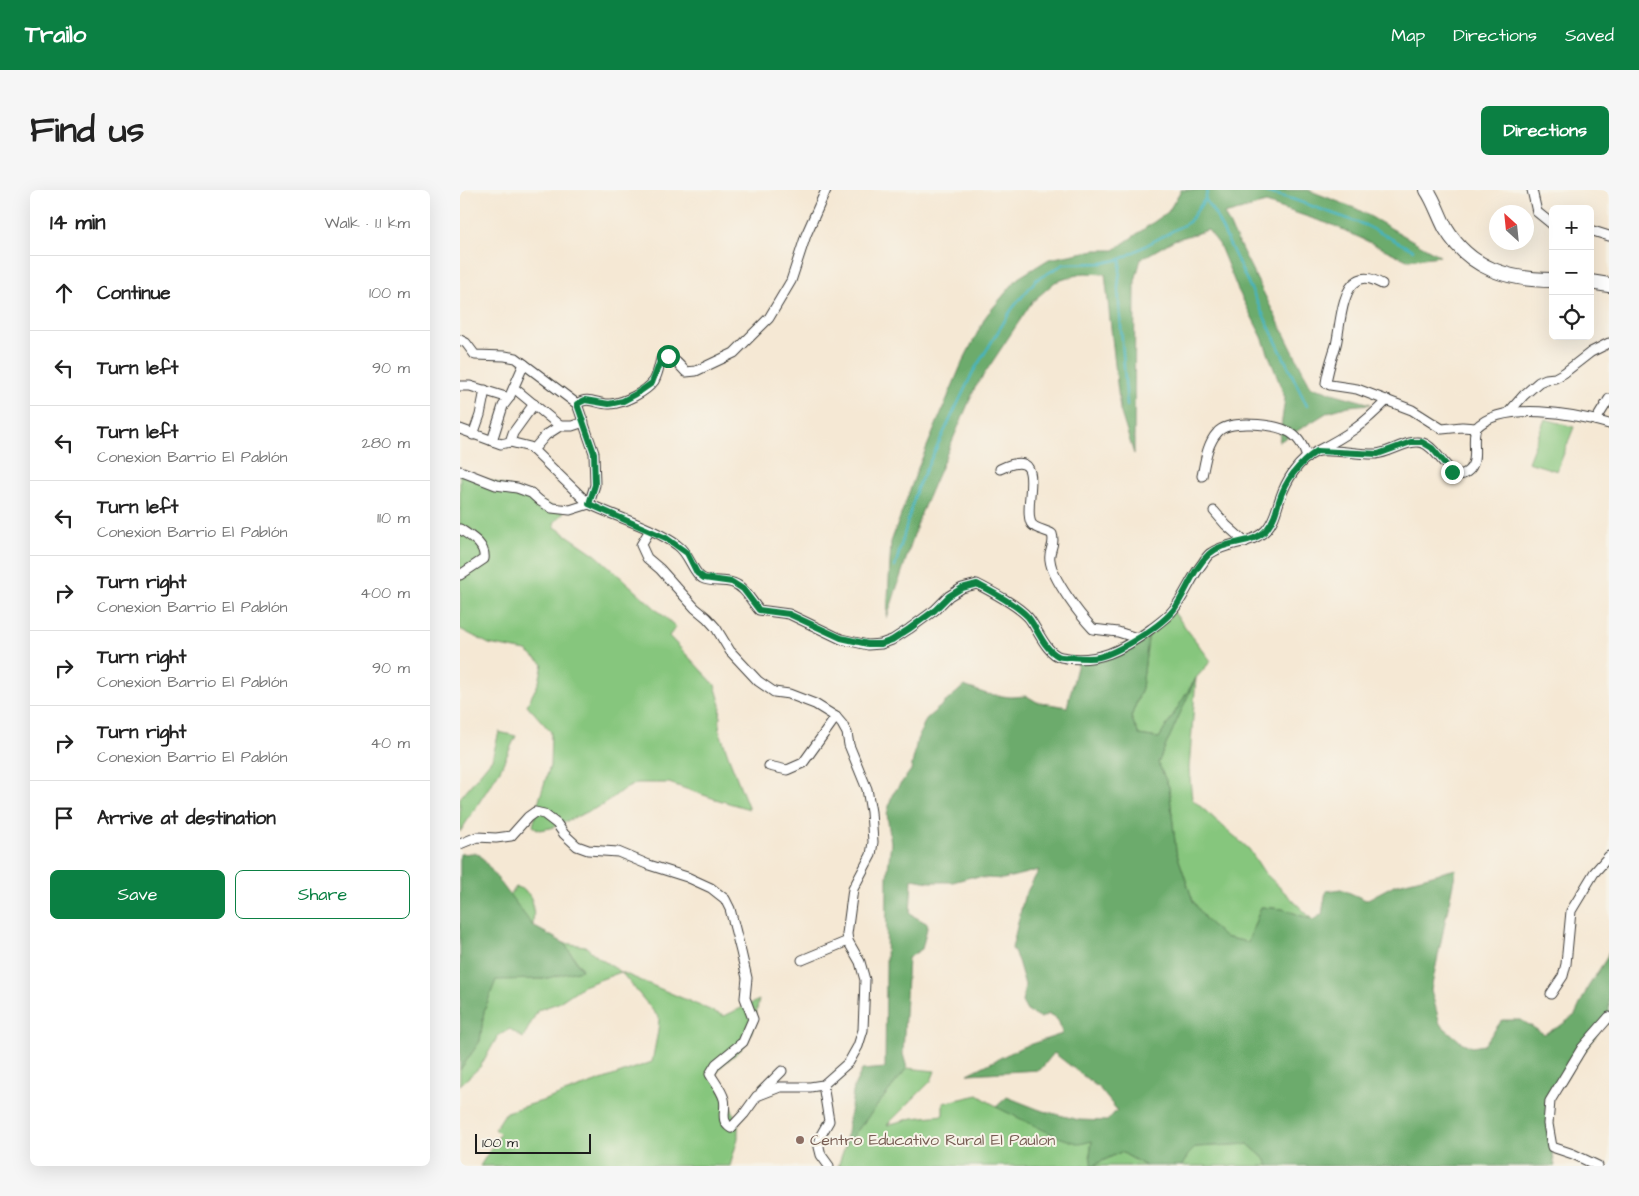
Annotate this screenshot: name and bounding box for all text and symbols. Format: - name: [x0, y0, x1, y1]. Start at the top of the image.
- text: Trailo: [25, 18, 86, 52]
- text: Map: [1391, 23, 1425, 48]
- text: Directions: [1453, 23, 1537, 48]
- text: Saved: [1565, 23, 1614, 48]
- text: Find us: [30, 106, 144, 155]
- button: Directions: [1481, 106, 1609, 155]
- north arrow: [1489, 205, 1534, 250]
- map controls: [1549, 205, 1594, 340]
- button: +: [1549, 205, 1594, 250]
- text: 14 min: [50, 208, 105, 237]
- text: Walk · 1.1 km: [324, 212, 410, 234]
- button: −: [1549, 250, 1594, 295]
- icon: ahead: [50, 279, 78, 307]
- text: Continue: [97, 280, 171, 307]
- text: 100 m: [369, 282, 410, 304]
- button: locate: [1549, 295, 1594, 340]
- route start: [657, 345, 680, 368]
- icon: left: [50, 354, 78, 382]
- text: Turn left: [97, 355, 178, 382]
- text: 90 m: [372, 357, 410, 379]
- text: Turn left: [97, 419, 178, 446]
- icon: left: [50, 429, 78, 457]
- text: 280 m: [362, 432, 410, 454]
- text: Conexion Barrio El Pablón: [97, 446, 288, 468]
- route end: [1441, 461, 1464, 484]
- text: Turn left: [97, 494, 178, 521]
- icon: left: [50, 504, 78, 532]
- text: 110 m: [377, 507, 410, 529]
- text: Conexion Barrio El Pablón: [97, 521, 288, 543]
- text: Turn right: [97, 569, 186, 596]
- icon: right: [50, 579, 78, 607]
- text: 400 m: [360, 582, 410, 604]
- text: Conexion Barrio El Pablón: [97, 596, 288, 618]
- text: Turn right: [97, 644, 186, 671]
- icon: right: [50, 654, 78, 682]
- text: 90 m: [372, 657, 410, 679]
- text: Conexion Barrio El Pablón: [97, 671, 288, 693]
- text: Turn right: [97, 719, 186, 746]
- icon: right: [50, 729, 78, 757]
- text: 40 m: [370, 732, 410, 754]
- text: Conexion Barrio El Pablón: [97, 746, 288, 768]
- icon: arrive: [50, 804, 78, 832]
- text: Arrive at destination: [97, 805, 276, 832]
- button: Save: [50, 870, 225, 919]
- button: Share: [235, 870, 410, 919]
- place label: Centro Educativo Rural El Paulon: [810, 1129, 1055, 1151]
- scale bar: [475, 1131, 591, 1154]
- text: 100 m: [482, 1133, 518, 1153]
- marker: Centro Educativo Rural El Paulon: [794, 1134, 806, 1146]

